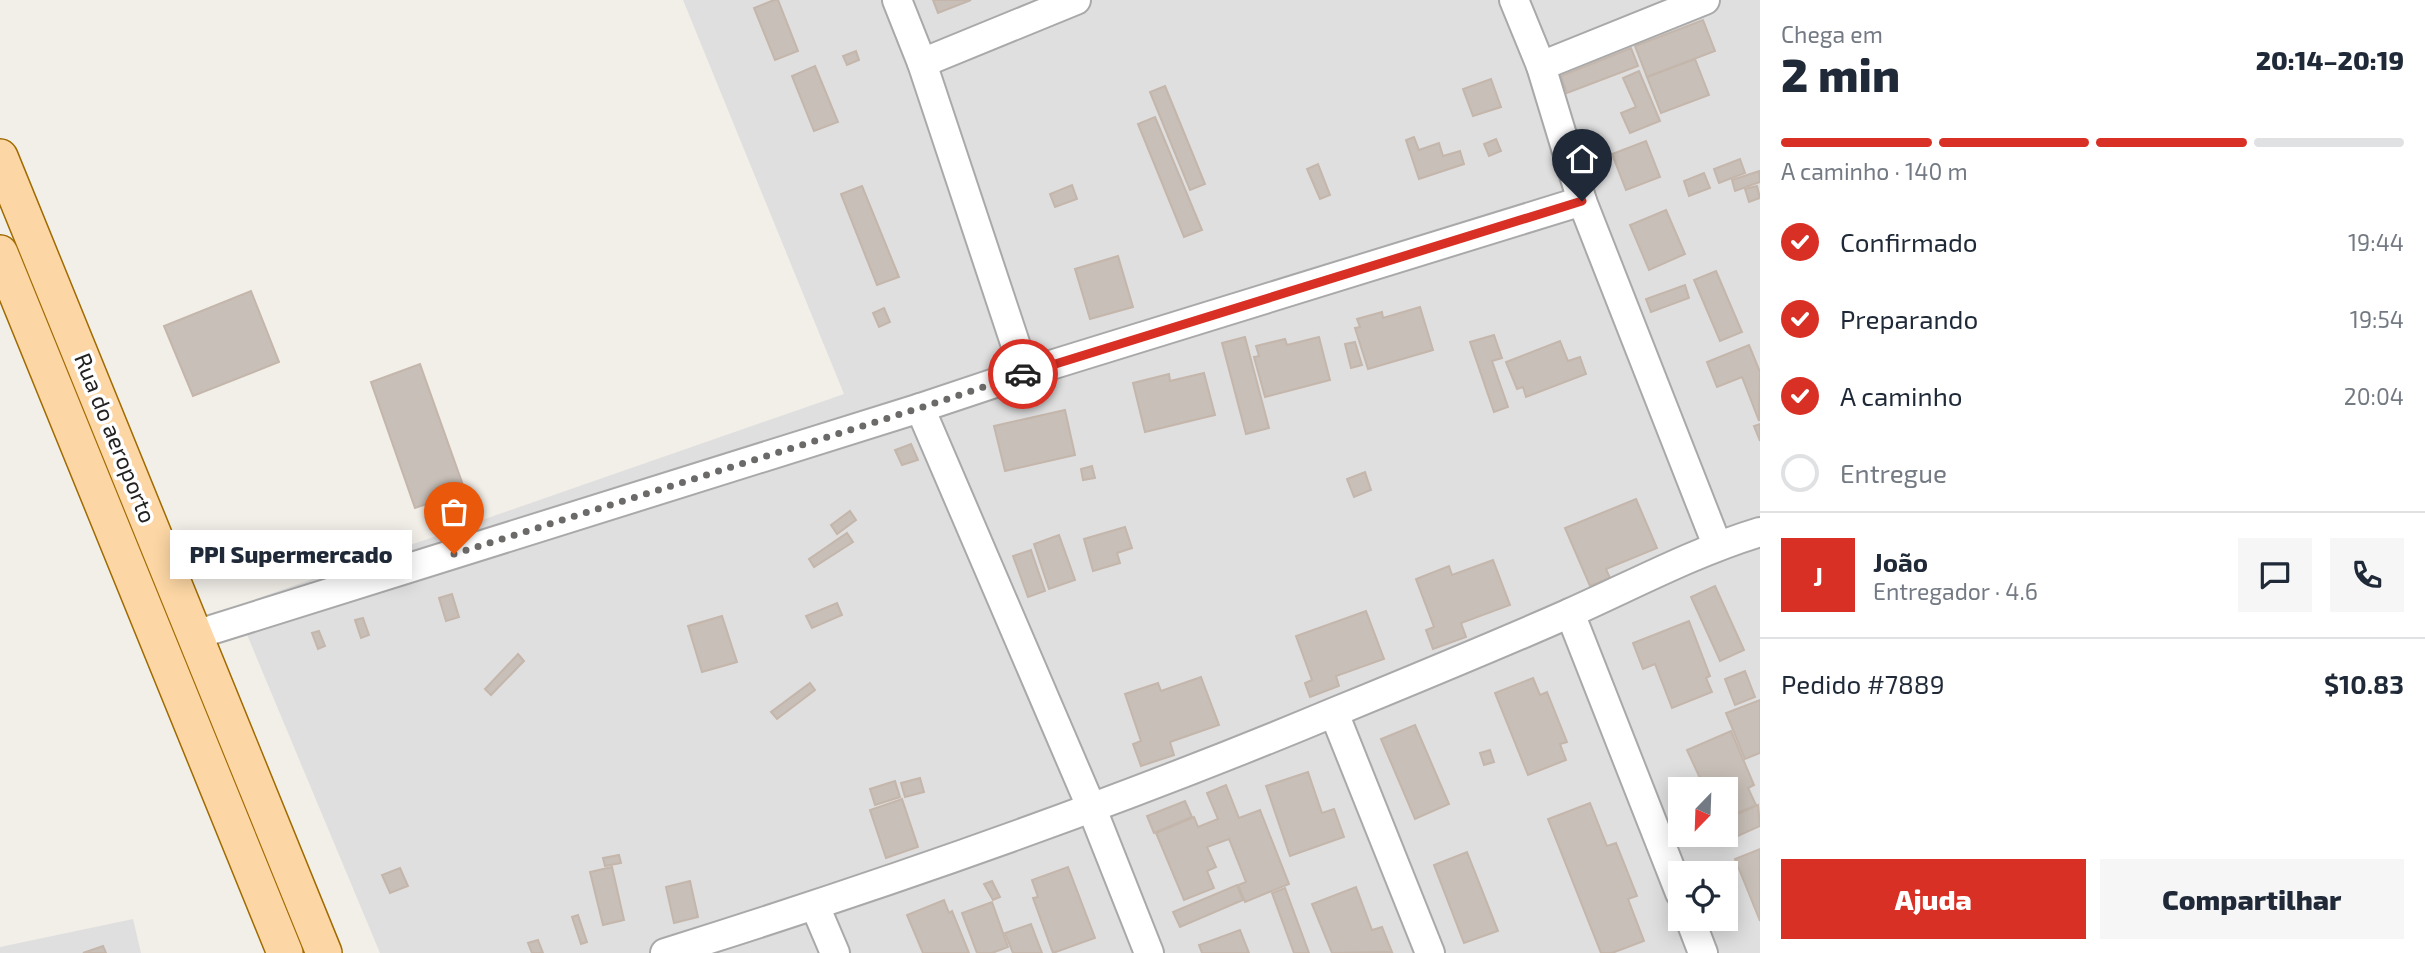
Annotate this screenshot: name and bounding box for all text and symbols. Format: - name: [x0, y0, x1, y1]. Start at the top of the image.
- text: Chega em: [1781, 20, 1883, 48]
- text: 20:14–20:19: [2256, 44, 2404, 75]
- text: 2 min: [1781, 46, 1900, 101]
- pin: [1552, 129, 1612, 201]
- icon: home: [1563, 140, 1601, 178]
- text: A caminho · 140 m: [1781, 157, 1968, 185]
- icon: check: [1781, 223, 1819, 261]
- text: Confirmado: [1840, 226, 1978, 257]
- text: 19:44: [2348, 228, 2404, 256]
- icon: check: [1781, 300, 1819, 338]
- text: Preparando: [1840, 303, 1978, 334]
- text: 19:54: [2350, 305, 2404, 333]
- courier: [988, 339, 1058, 409]
- street label: Rua do aeroporto: [69, 349, 163, 527]
- icon: car: [1004, 355, 1042, 393]
- icon: check: [1781, 377, 1819, 415]
- text: A caminho: [1840, 380, 1963, 411]
- text: 20:04: [2344, 382, 2404, 410]
- text: Entregue: [1840, 457, 1947, 488]
- pin: [424, 482, 484, 554]
- icon: bag: [435, 493, 473, 531]
- callout: PPI Supermercado: [171, 530, 412, 578]
- button: chat: [2238, 538, 2312, 612]
- button: phone: [2330, 538, 2404, 612]
- text: PPI Supermercado: [190, 540, 392, 568]
- text: João: [1873, 546, 1928, 577]
- text: J: [1813, 560, 1823, 591]
- text: Entregador · 4.6: [1873, 577, 2038, 605]
- text: Pedido #7889: [1781, 668, 1945, 699]
- text: $10.83: [2324, 668, 2404, 699]
- north arrow: [1668, 777, 1738, 847]
- map controls: [1668, 777, 1738, 931]
- button: Ajuda: [1781, 859, 2086, 939]
- button: Compartilhar: [2100, 859, 2404, 939]
- button: locate: [1668, 861, 1738, 931]

